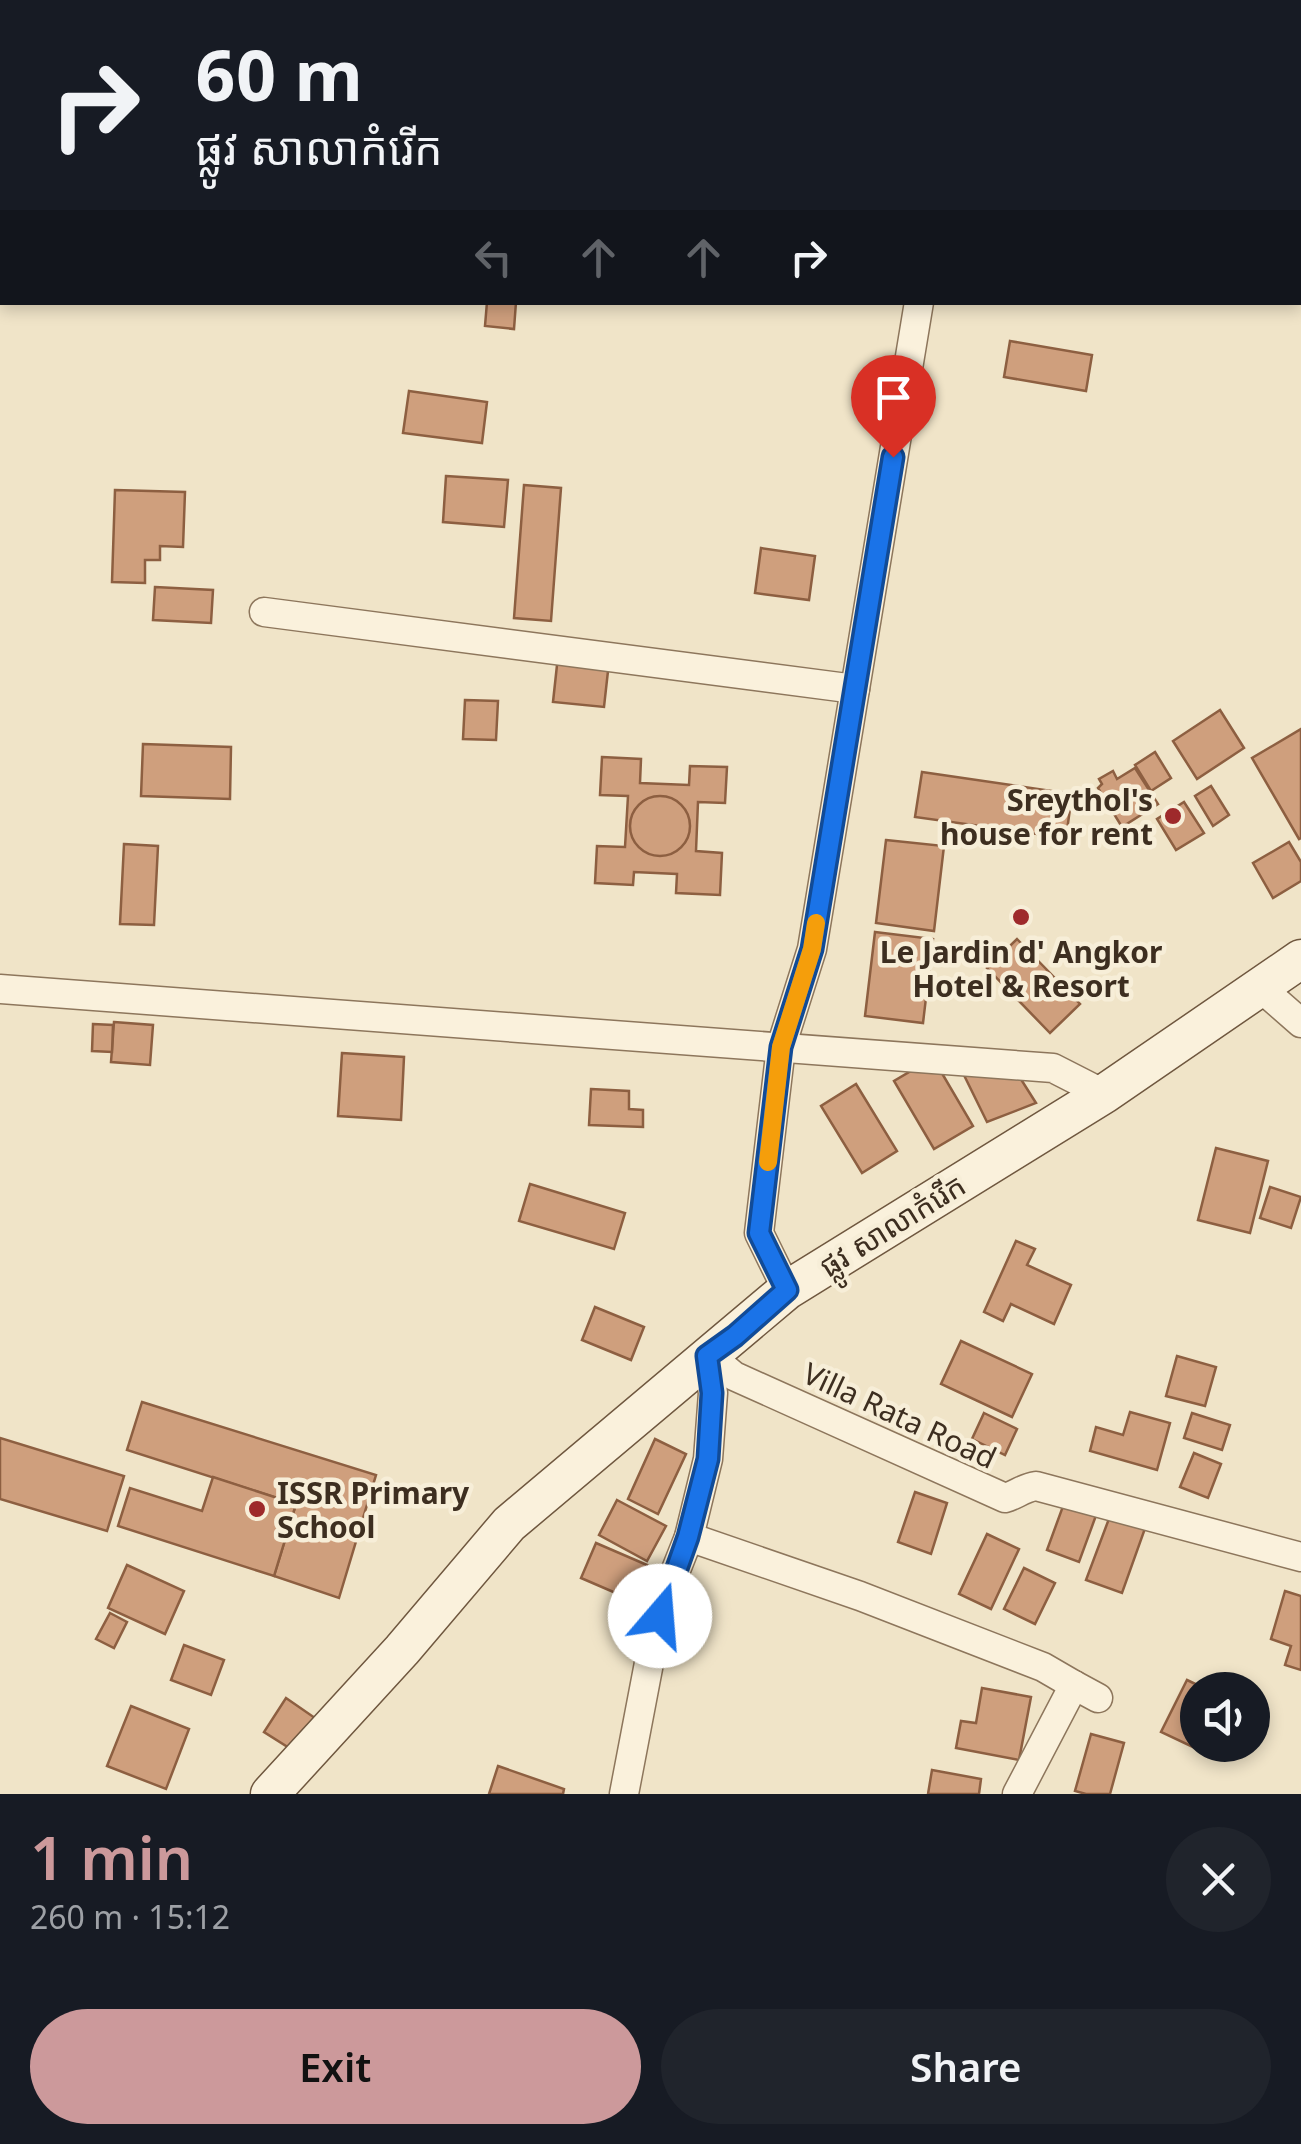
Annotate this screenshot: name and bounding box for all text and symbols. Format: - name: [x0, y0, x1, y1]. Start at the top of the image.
- text: 60 m: [195, 26, 363, 122]
- icon: right: [30, 40, 160, 170]
- text: ផ្លូវ សាលាកំរើក: [195, 117, 443, 178]
- icon: left: [466, 230, 521, 285]
- icon: ahead: [571, 230, 626, 285]
- icon: ahead: [676, 230, 731, 285]
- icon: right: [781, 230, 836, 285]
- pin: [851, 355, 936, 458]
- icon: arrive: [866, 370, 921, 425]
- place label: Sreythol's house for rent: [940, 779, 1153, 854]
- marker: Sreythol's house for rent: [1162, 805, 1184, 827]
- marker: Le Jardin d' Angkor Hotel & Resort: [1010, 906, 1032, 928]
- place label: Le Jardin d' Angkor Hotel & Resort: [880, 931, 1163, 1006]
- street label: ផ្លូវ សាលាកំរើក: [811, 1164, 976, 1292]
- street label: Villa Rata Road: [797, 1352, 1003, 1478]
- place label: ISSR Primary School: [277, 1472, 470, 1547]
- marker: ISSR Primary School: [246, 1498, 268, 1520]
- position arrow: [608, 1564, 712, 1668]
- map controls: [1180, 1672, 1270, 1762]
- button: sound: [1180, 1672, 1270, 1762]
- text: 1 min: [30, 1816, 193, 1898]
- button: close: [1166, 1827, 1271, 1932]
- text: 260 m · 15:12: [30, 1895, 230, 1938]
- button: Exit: [30, 2009, 641, 2124]
- button: Share: [661, 2009, 1271, 2124]

